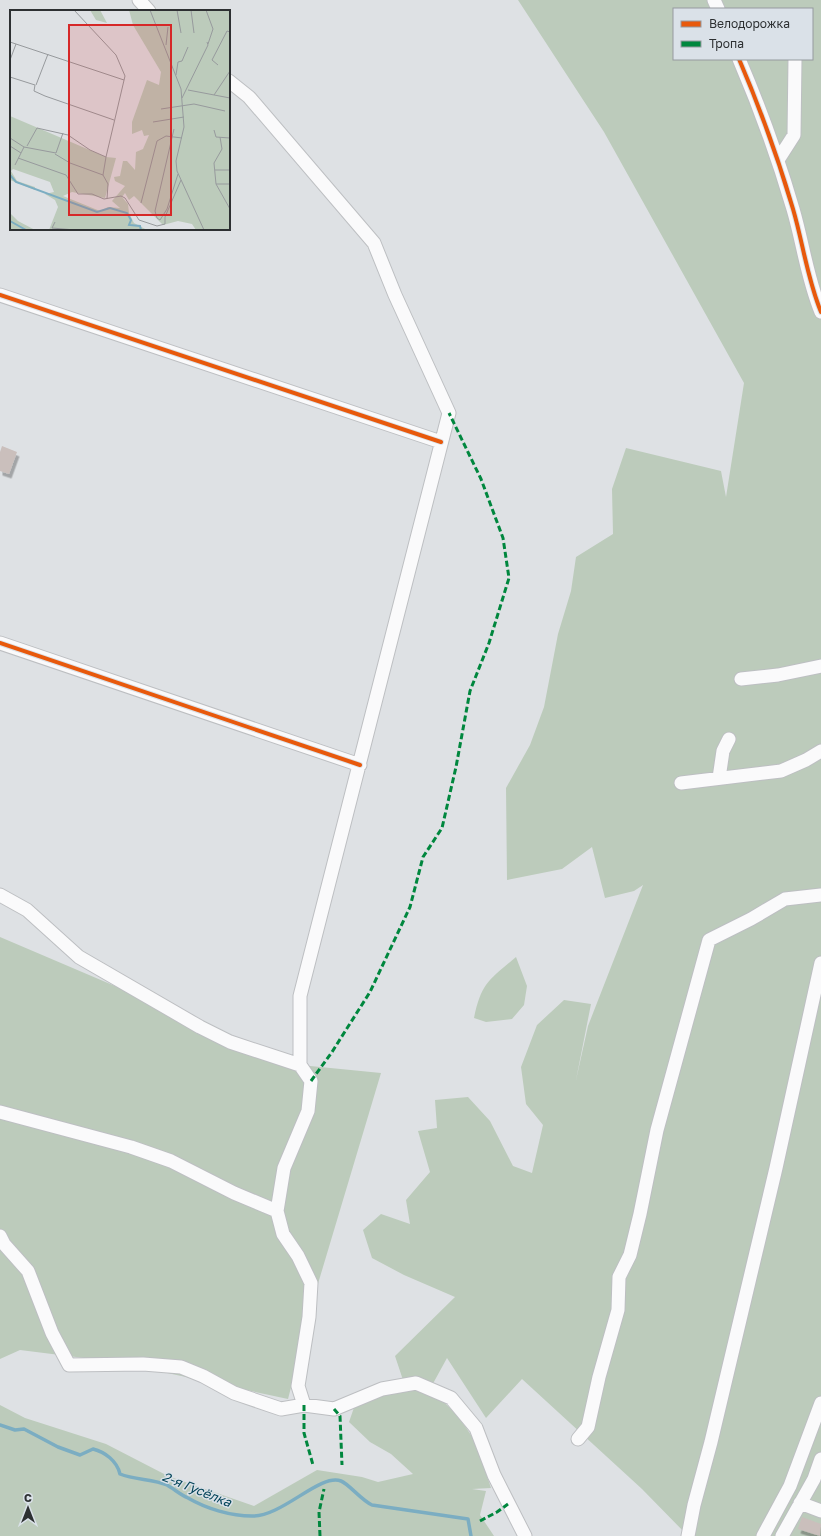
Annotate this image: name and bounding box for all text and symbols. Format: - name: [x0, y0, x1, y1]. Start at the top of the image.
- legend: [673, 8, 813, 60]
- inset map: [10, 10, 230, 230]
- text: Велодорожка: [709, 16, 790, 31]
- text: Тропа: [709, 36, 744, 51]
- water label: 2-я Гусёлка: [160, 1468, 235, 1510]
- north arrow: [8, 1488, 48, 1528]
- text: С: [24, 1491, 32, 1504]

